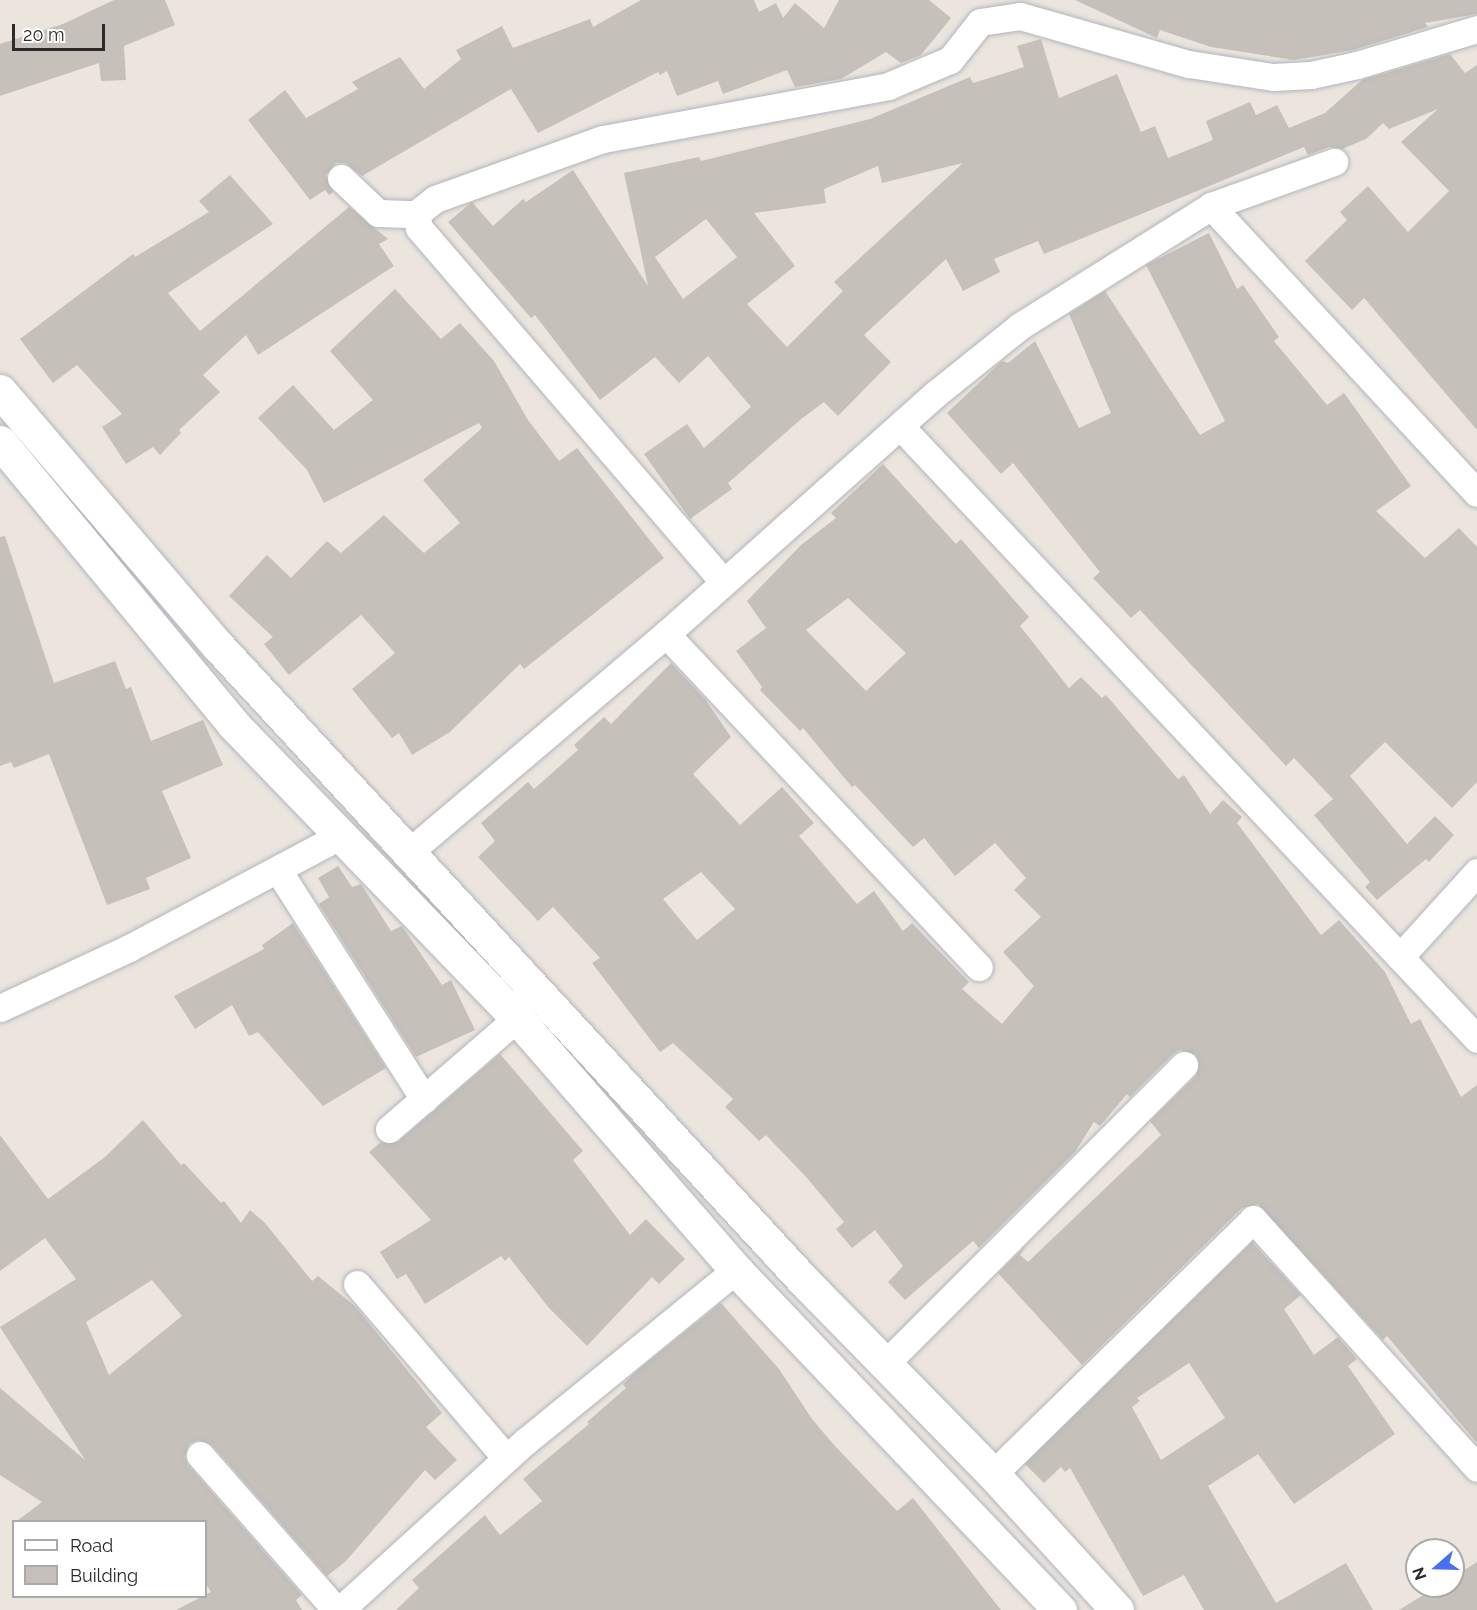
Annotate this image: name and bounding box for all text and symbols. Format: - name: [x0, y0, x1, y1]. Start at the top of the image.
- scale bar: [15, 12, 108, 50]
- text: 20 m: [23, 24, 65, 45]
- legend: [12, 1520, 207, 1598]
- text: Road: [70, 1535, 113, 1556]
- north arrow: [1405, 1538, 1465, 1598]
- text: Building: [70, 1565, 138, 1586]
- text: N: [1408, 1565, 1431, 1583]

